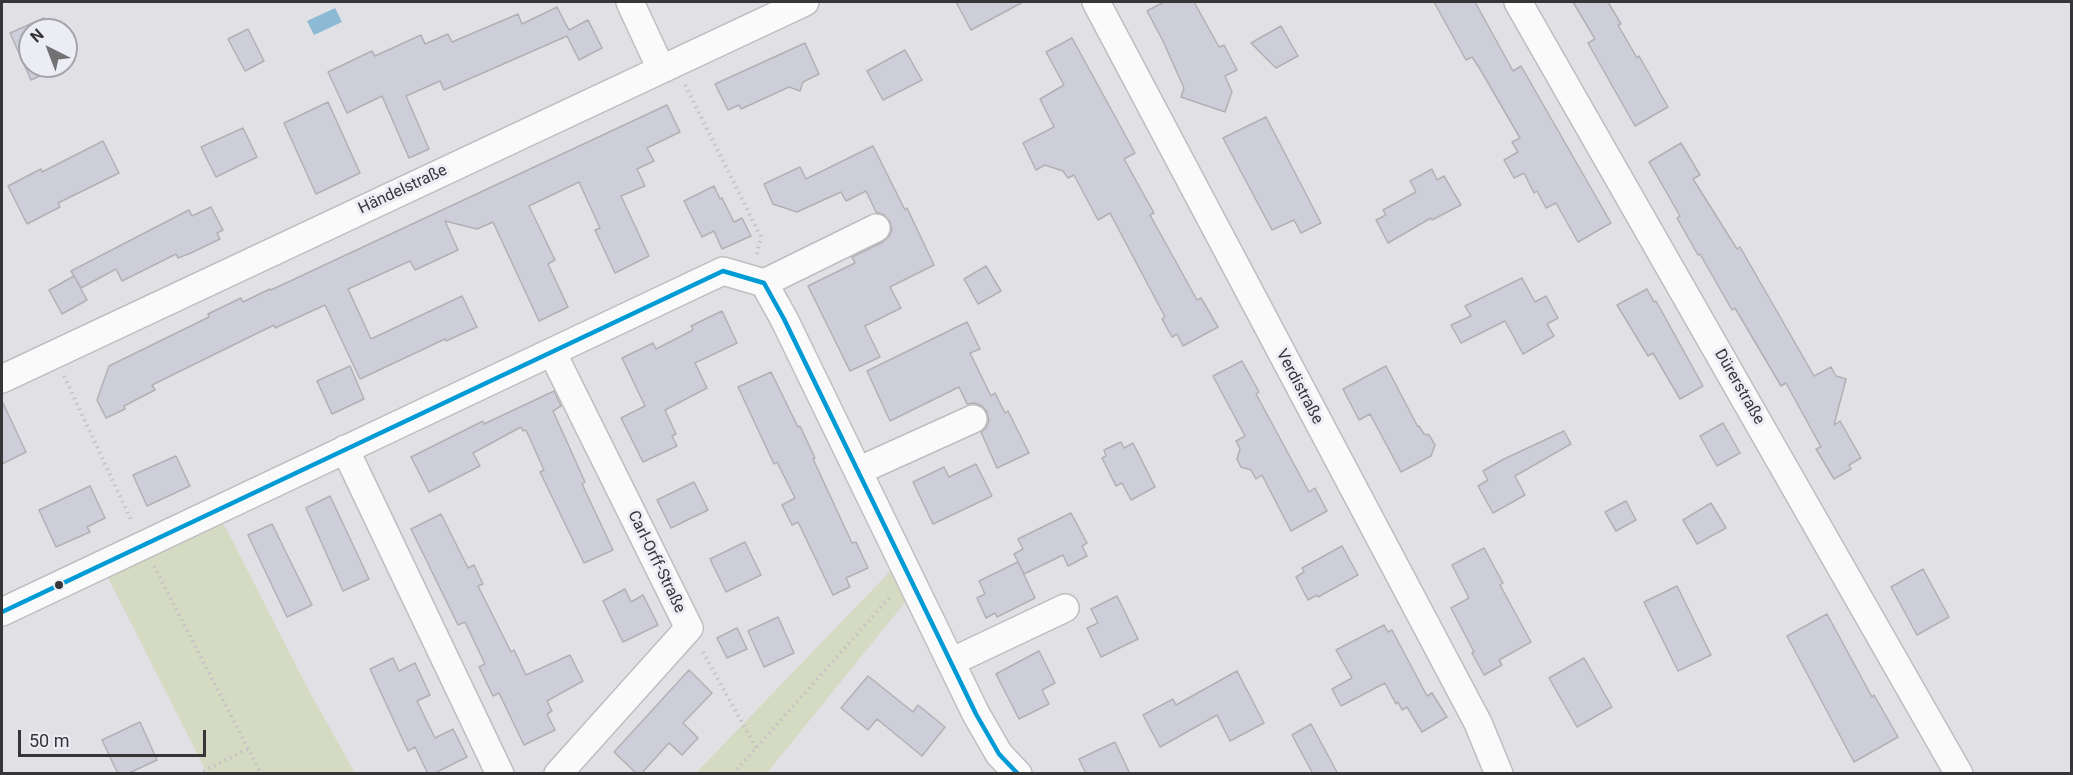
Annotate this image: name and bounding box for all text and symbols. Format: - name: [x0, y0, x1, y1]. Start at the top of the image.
- north arrow: [18, 18, 78, 78]
- text: N: [26, 25, 48, 47]
- street label: Händelstraße: [356, 161, 450, 219]
- street label: Verdistraße: [1271, 346, 1327, 428]
- street label: Dürerstraße: [1710, 346, 1768, 428]
- street label: Carl-Orff-Straße: [623, 508, 689, 616]
- unlabelled marker: [53, 579, 65, 591]
- scale bar: [21, 718, 208, 756]
- text: 50 m: [29, 730, 69, 751]

